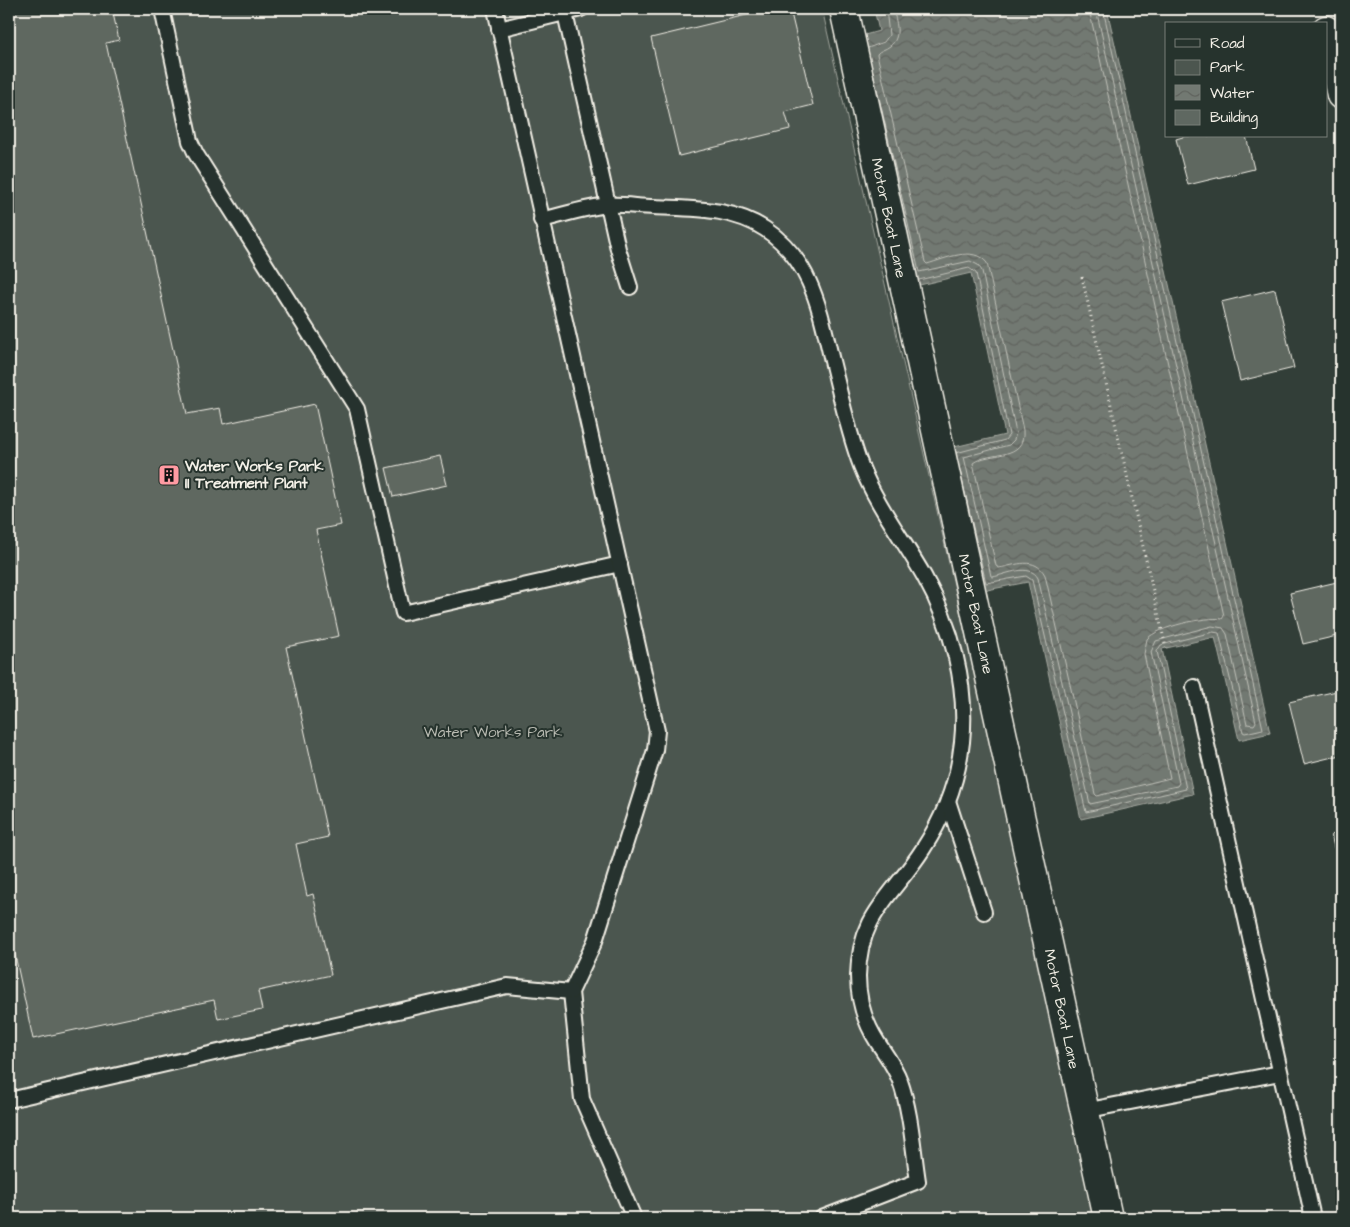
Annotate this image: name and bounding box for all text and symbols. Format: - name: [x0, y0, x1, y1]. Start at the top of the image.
- legend: [1165, 22, 1328, 138]
- text: Road: [1210, 33, 1245, 54]
- text: Park: [1210, 57, 1245, 78]
- text: Water: [1210, 83, 1254, 104]
- text: Building: [1210, 107, 1258, 129]
- street label: Motor Boat Lane: [866, 156, 911, 280]
- place label: Water Works Park II Treatment Plant: [184, 456, 324, 494]
- building icon: Water Works Park II Treatment Plant: [157, 463, 181, 487]
- street label: Motor Boat Lane: [953, 552, 998, 676]
- park label: Water Works Park: [424, 722, 562, 743]
- street label: Motor Boat Lane: [1039, 947, 1084, 1071]

